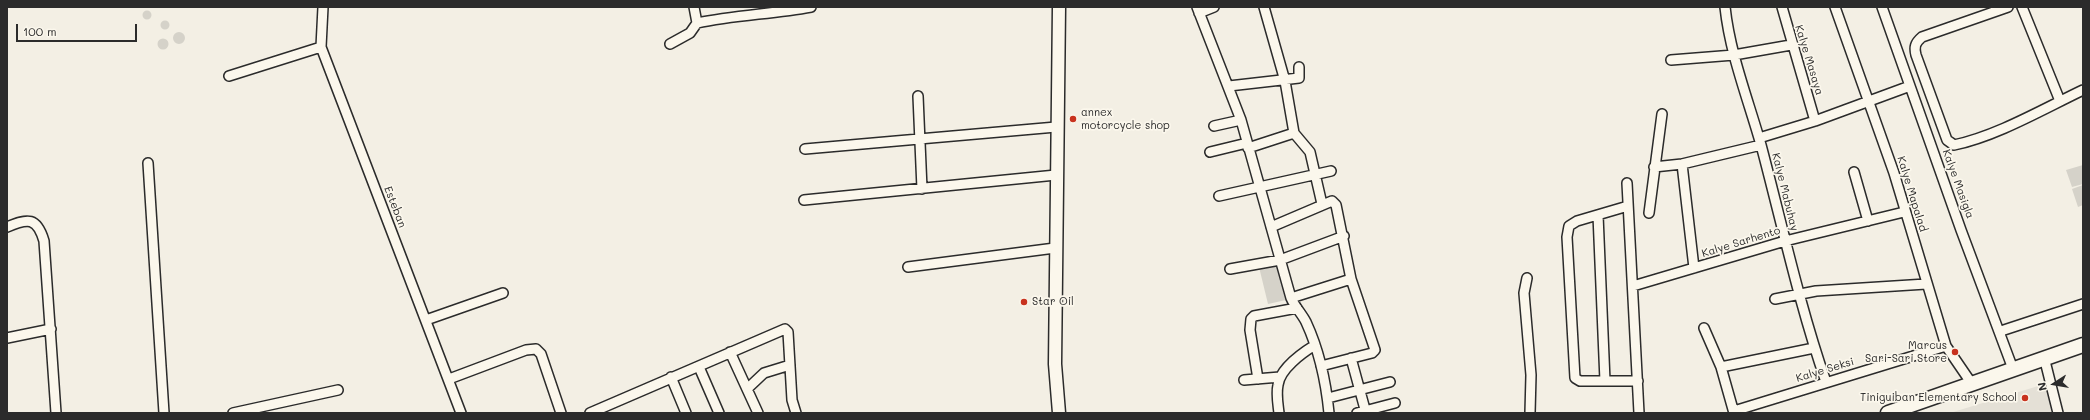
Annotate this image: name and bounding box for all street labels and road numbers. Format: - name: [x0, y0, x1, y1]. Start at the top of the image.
- street label: Kalye Masaya: [1792, 23, 1826, 97]
- street label: Kalye Masigla: [1939, 148, 1977, 220]
- street label: Kalye Mabuhay: [1769, 152, 1801, 232]
- street label: Kalye Mapalad: [1894, 155, 1930, 233]
- street label: Esteban: [381, 184, 409, 230]
- street label: Kalye Sarhento: [1700, 224, 1782, 260]
- street label: Kalye Seksi: [1794, 355, 1856, 385]

